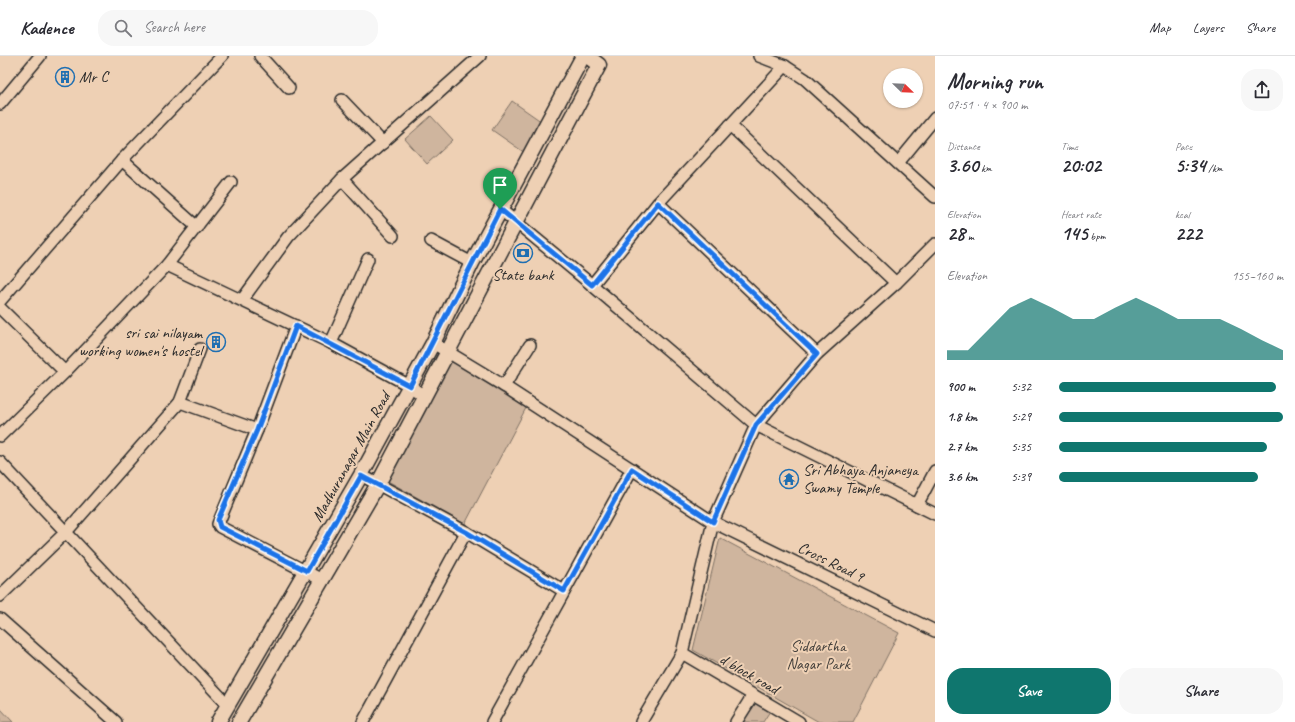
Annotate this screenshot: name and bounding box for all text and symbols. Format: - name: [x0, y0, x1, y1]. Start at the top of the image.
- search box: [98, 10, 378, 46]
- text: Kadence: [20, 16, 74, 40]
- icon: search: [112, 17, 134, 39]
- text: Search here: [144, 18, 205, 37]
- text: Map: [1149, 19, 1171, 36]
- text: Layers: [1193, 19, 1224, 36]
- text: Share: [1246, 19, 1275, 36]
- building icon: Mr C: [54, 66, 76, 88]
- place label: Mr C: [79, 67, 110, 87]
- north arrow: [883, 68, 923, 108]
- map controls: [883, 68, 923, 108]
- text: Morning run: [947, 68, 1043, 96]
- button: share: [1241, 69, 1283, 111]
- text: 07:51 · 4 × 900 m: [947, 97, 1028, 113]
- text: Distance: [947, 139, 980, 153]
- text: Time: [1061, 139, 1078, 153]
- text: Pace: [1175, 139, 1192, 153]
- text: 3.60: [947, 153, 978, 178]
- text: 20:02: [1061, 153, 1101, 178]
- text: 5:34: [1175, 153, 1206, 178]
- text: km: [978, 161, 992, 175]
- text: /km: [1206, 161, 1223, 175]
- pin: [483, 168, 517, 209]
- icon: arrive: [489, 174, 511, 196]
- text: Elevation: [947, 207, 981, 221]
- text: Heart rate: [1061, 207, 1101, 221]
- text: kcal: [1175, 207, 1190, 221]
- text: 28: [947, 221, 965, 246]
- text: 145: [1061, 221, 1088, 246]
- text: 222: [1175, 221, 1202, 246]
- text: m: [965, 229, 974, 243]
- text: bpm: [1088, 229, 1105, 243]
- bank icon: State bank: [512, 242, 534, 264]
- place label: State bank: [492, 265, 555, 285]
- text: Elevation: [947, 268, 987, 284]
- text: 155–160 m: [1232, 268, 1283, 284]
- place label: sri sai nilayam working women's hostel: [79, 323, 205, 361]
- building icon: sri sai nilayam working women's hostel: [205, 331, 227, 353]
- text: 900 m: [947, 379, 975, 395]
- text: 5:32: [1011, 379, 1031, 395]
- street label: Madhuranagar Main Road: [307, 386, 396, 525]
- text: 1.8 km: [947, 409, 977, 425]
- text: 5:29: [1011, 409, 1031, 425]
- text: 2.7 km: [947, 439, 977, 455]
- text: 5:35: [1011, 439, 1031, 455]
- place label: Sri Abhaya Anjaneya Swamy Temple: [803, 460, 919, 498]
- temple icon: Sri Abhaya Anjaneya Swamy Temple: [778, 468, 800, 490]
- text: 3.6 km: [947, 469, 978, 485]
- text: 5:39: [1011, 469, 1031, 485]
- street label: Cross Road 9: [795, 537, 869, 587]
- park label: Siddartha Nagar Park: [786, 636, 851, 674]
- street label: d block road: [716, 649, 785, 700]
- button: Save: [947, 668, 1111, 714]
- button: Share: [1119, 668, 1283, 714]

